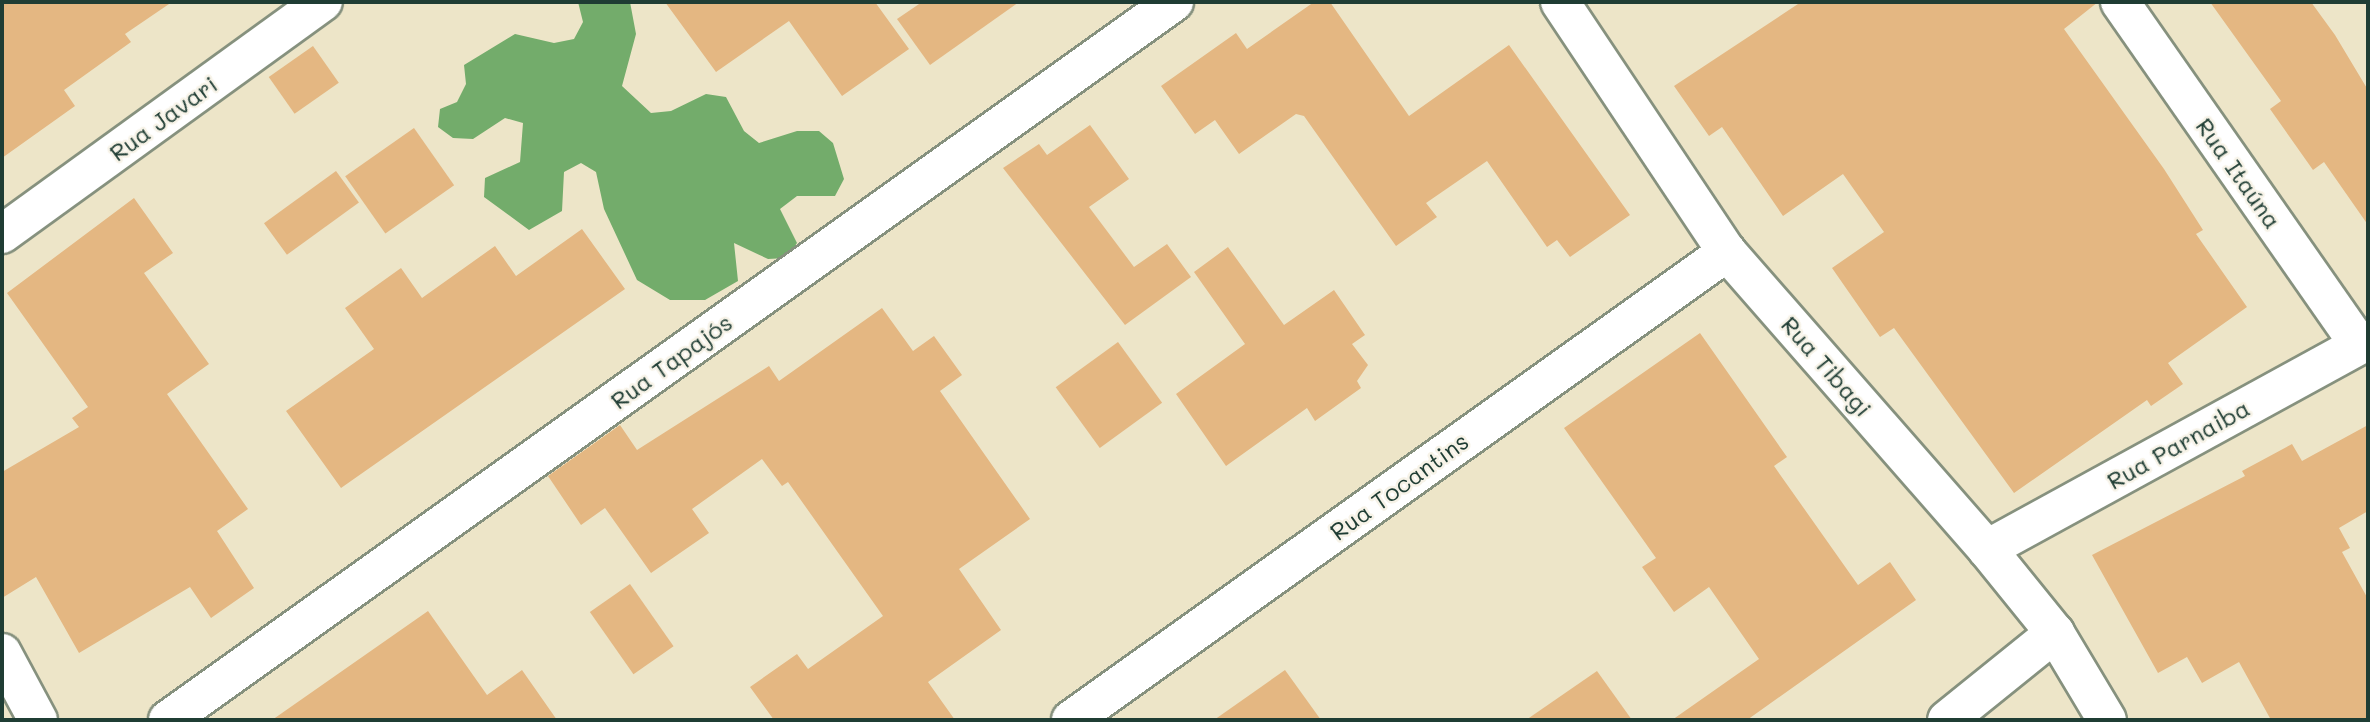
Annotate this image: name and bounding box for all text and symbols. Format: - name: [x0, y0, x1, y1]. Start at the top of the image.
- street label: Rua Javari: [103, 69, 223, 167]
- street label: Rua Itaúna: [2190, 112, 2288, 234]
- street label: Rua Tapajós: [605, 307, 737, 415]
- street label: Rua Tibagi: [1776, 310, 1878, 422]
- street label: Rua Parnaiba: [2102, 393, 2254, 495]
- street label: Rua Tocantins: [1324, 426, 1474, 546]

